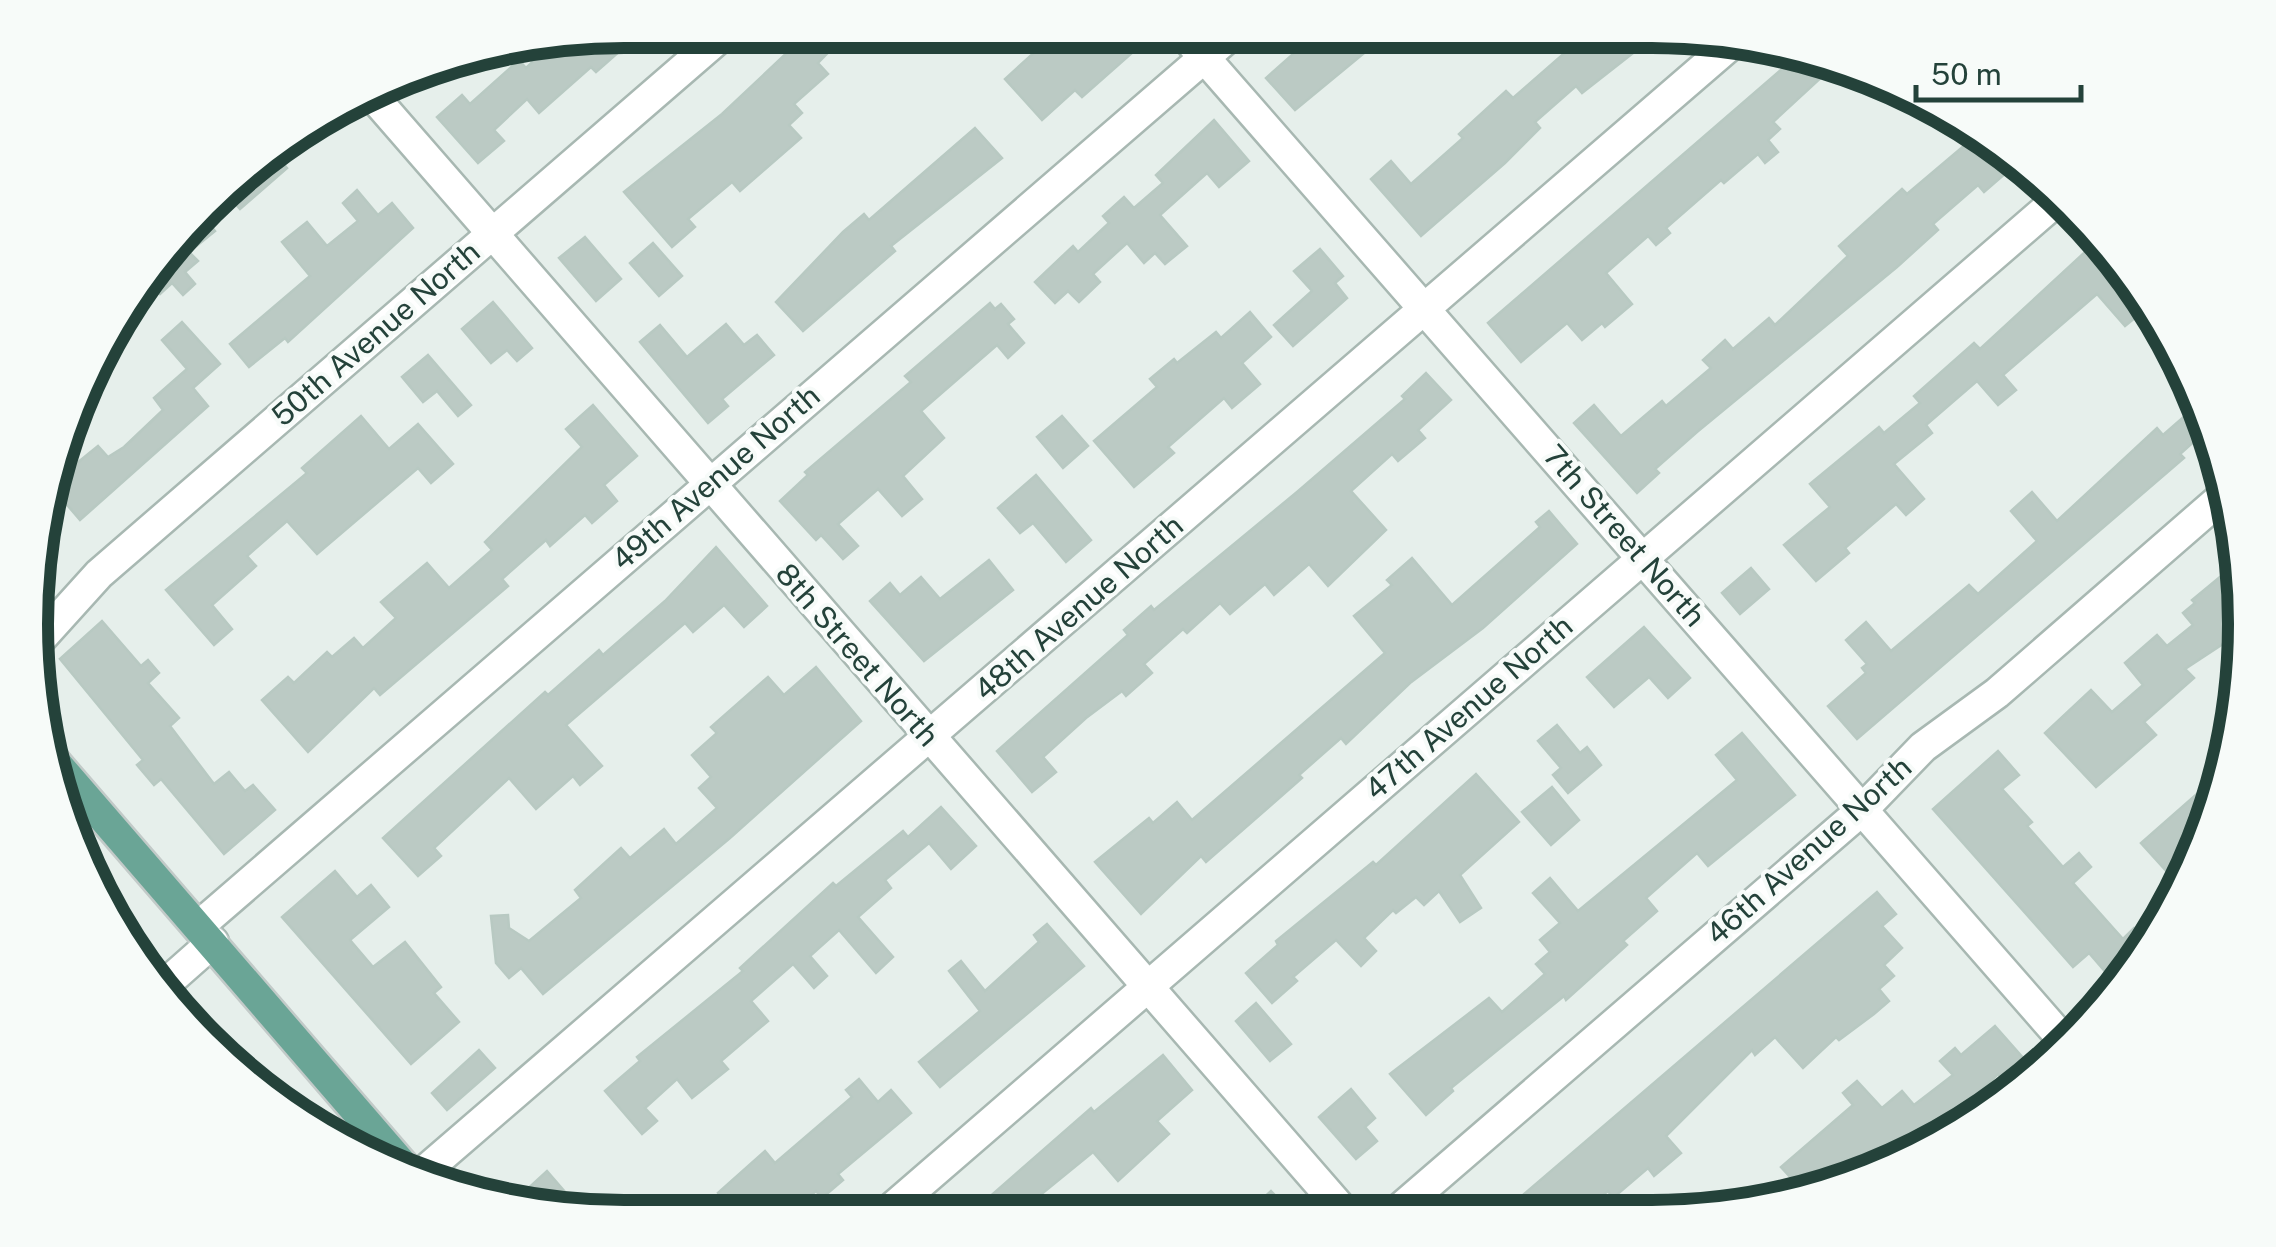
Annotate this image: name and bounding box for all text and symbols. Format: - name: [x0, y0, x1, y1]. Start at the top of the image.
- scale bar: [1916, 40, 2081, 102]
- text: 50 m: [1931, 56, 2002, 92]
- street label: 50th Avenue North: [264, 233, 487, 433]
- street label: 49th Avenue North: [604, 377, 827, 577]
- street label: 7th Street North: [1536, 437, 1713, 634]
- street label: 48th Avenue North: [967, 507, 1190, 708]
- street label: 8th Street North: [769, 556, 947, 753]
- street label: 47th Avenue North: [1357, 607, 1579, 807]
- street label: 46th Avenue North: [1698, 749, 1918, 952]

